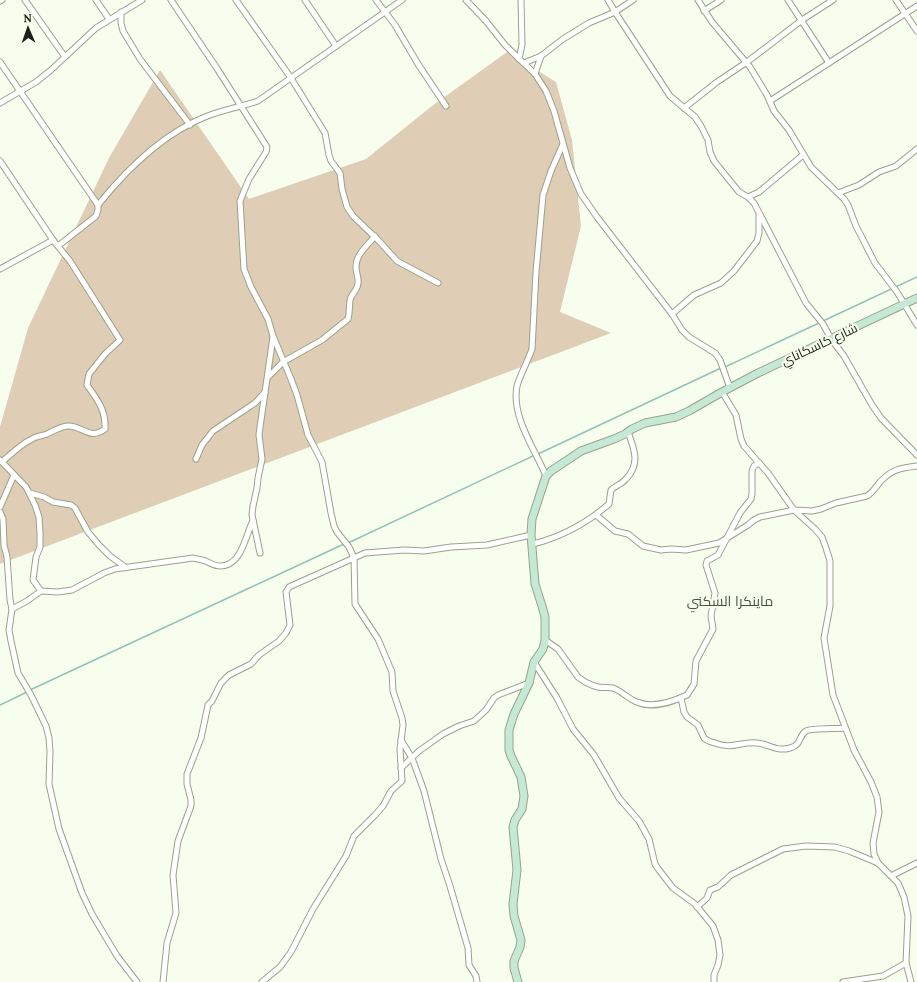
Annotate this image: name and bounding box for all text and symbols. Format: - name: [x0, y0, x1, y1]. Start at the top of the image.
- north arrow: [8, 8, 48, 48]
- text: N: [23, 11, 33, 25]
- street label: شارع كاسكاناي: [778, 319, 861, 371]
- district label: ماينكرا السكني: [687, 592, 773, 613]

